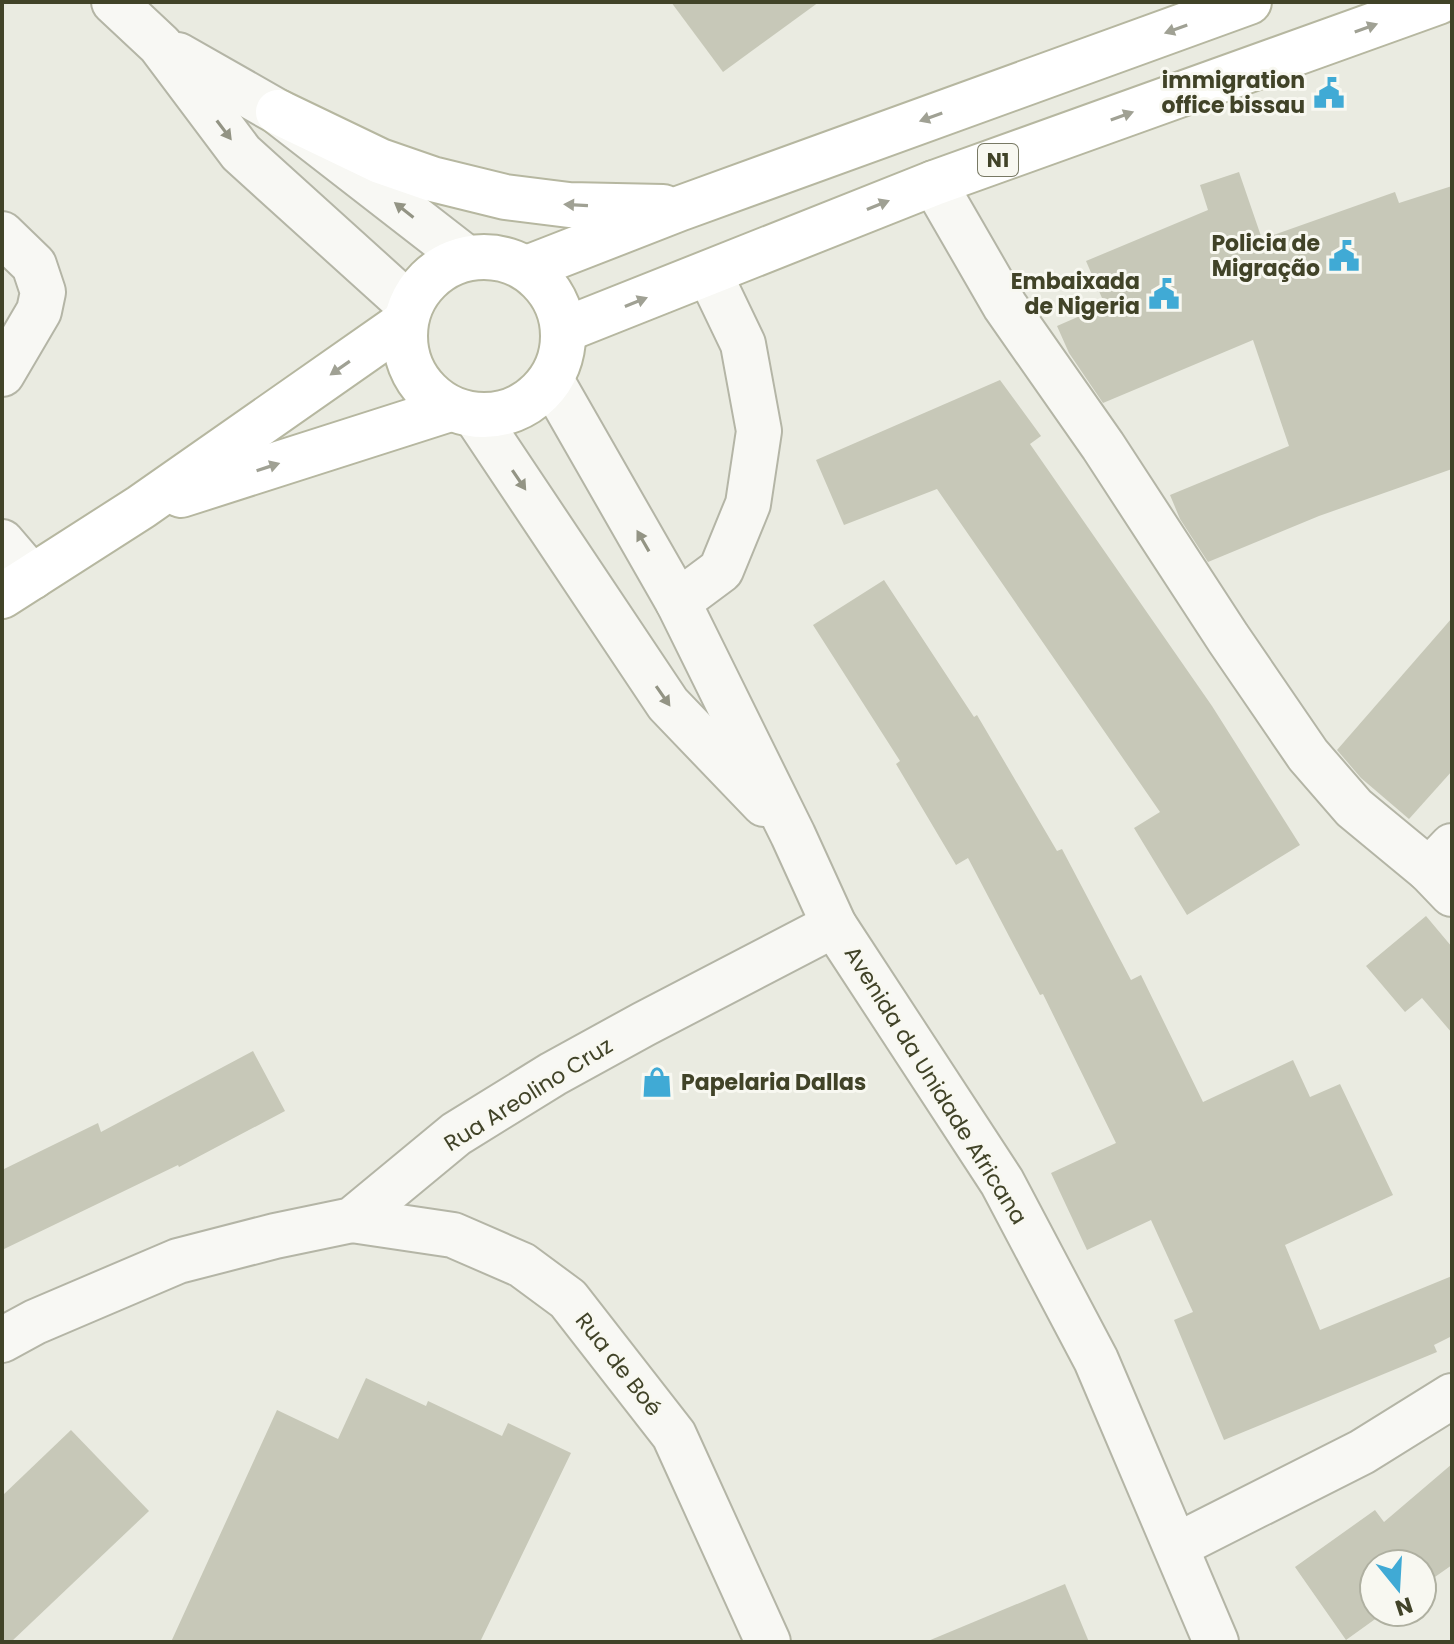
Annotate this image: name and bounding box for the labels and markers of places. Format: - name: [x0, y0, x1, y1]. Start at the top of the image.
- place label: immigration office bissau: [1161, 65, 1305, 121]
- public building icon: immigration office bissau: [1312, 76, 1346, 110]
- place label: Policia de Migração: [1211, 228, 1320, 284]
- public building icon: Policia de Migração: [1327, 239, 1361, 273]
- place label: Embaixada de Nigeria: [1011, 266, 1140, 322]
- public building icon: Embaixada de Nigeria: [1147, 277, 1181, 311]
- shop icon: Papelaria Dallas: [640, 1065, 674, 1099]
- place label: Papelaria Dallas: [681, 1067, 866, 1098]

